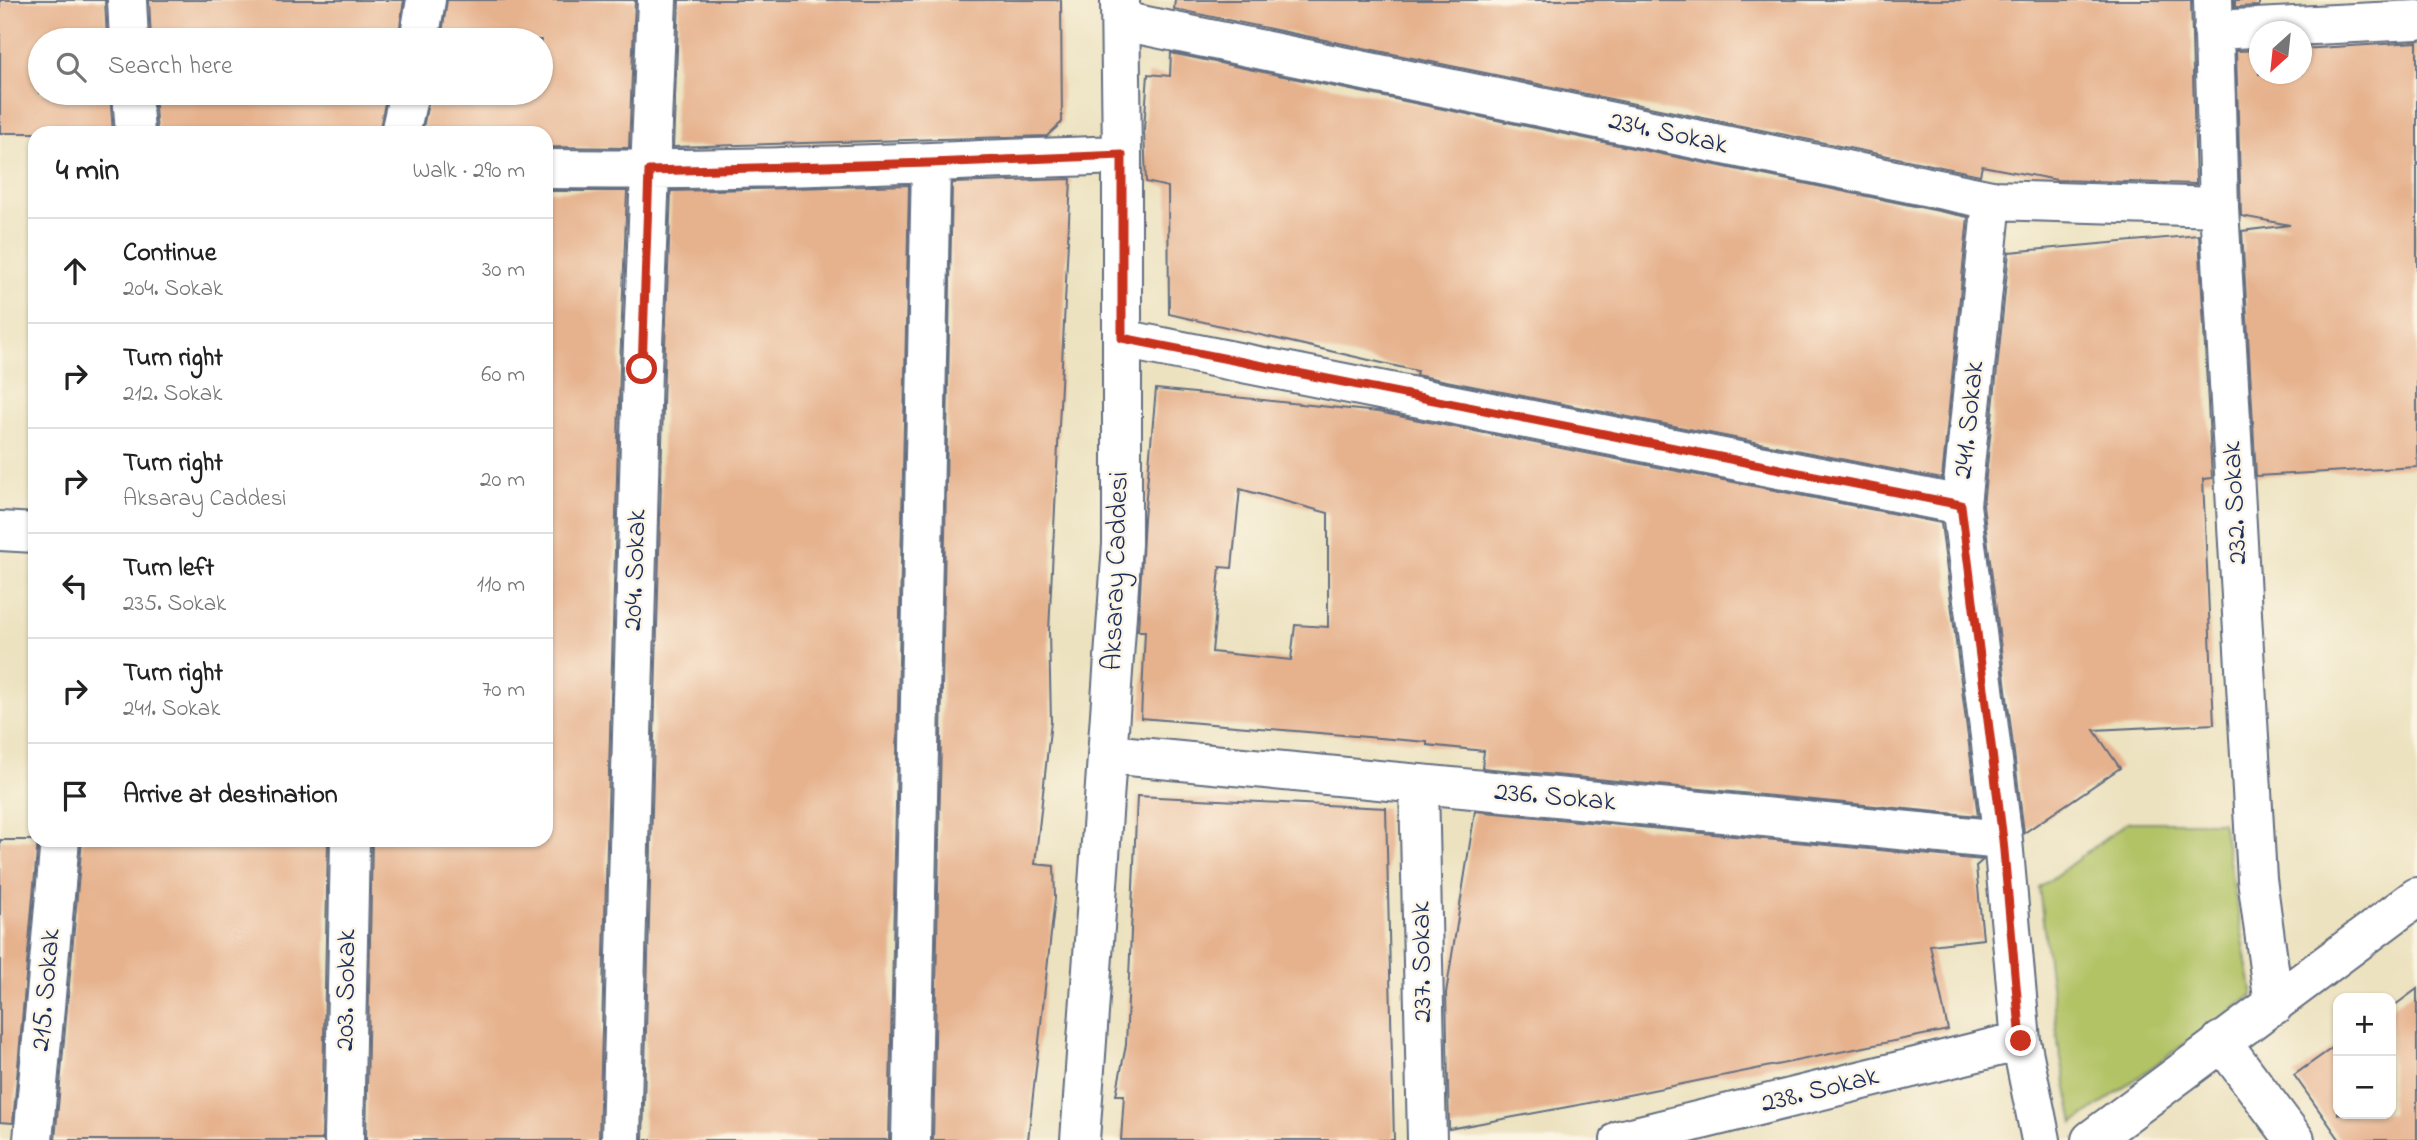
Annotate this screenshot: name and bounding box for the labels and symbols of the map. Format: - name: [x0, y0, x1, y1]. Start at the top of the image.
- north arrow: [2249, 21, 2312, 84]
- street label: 234. Sokak: [1605, 101, 1732, 167]
- route start: [626, 353, 657, 384]
- street label: 241. Sokak: [1943, 358, 1997, 481]
- street label: 232. Sokak: [2212, 440, 2260, 566]
- street label: Aksaray Caddesi: [1093, 471, 1141, 671]
- street label: 204. Sokak: [613, 508, 659, 631]
- street label: 236. Sokak: [1493, 772, 1618, 824]
- street label: 237. Sokak: [1401, 900, 1445, 1023]
- street label: 215. Sokak: [21, 926, 73, 1053]
- street label: 203. Sokak: [325, 928, 369, 1051]
- route end: [2005, 1025, 2036, 1056]
- street label: 238. Sokak: [1757, 1056, 1884, 1125]

